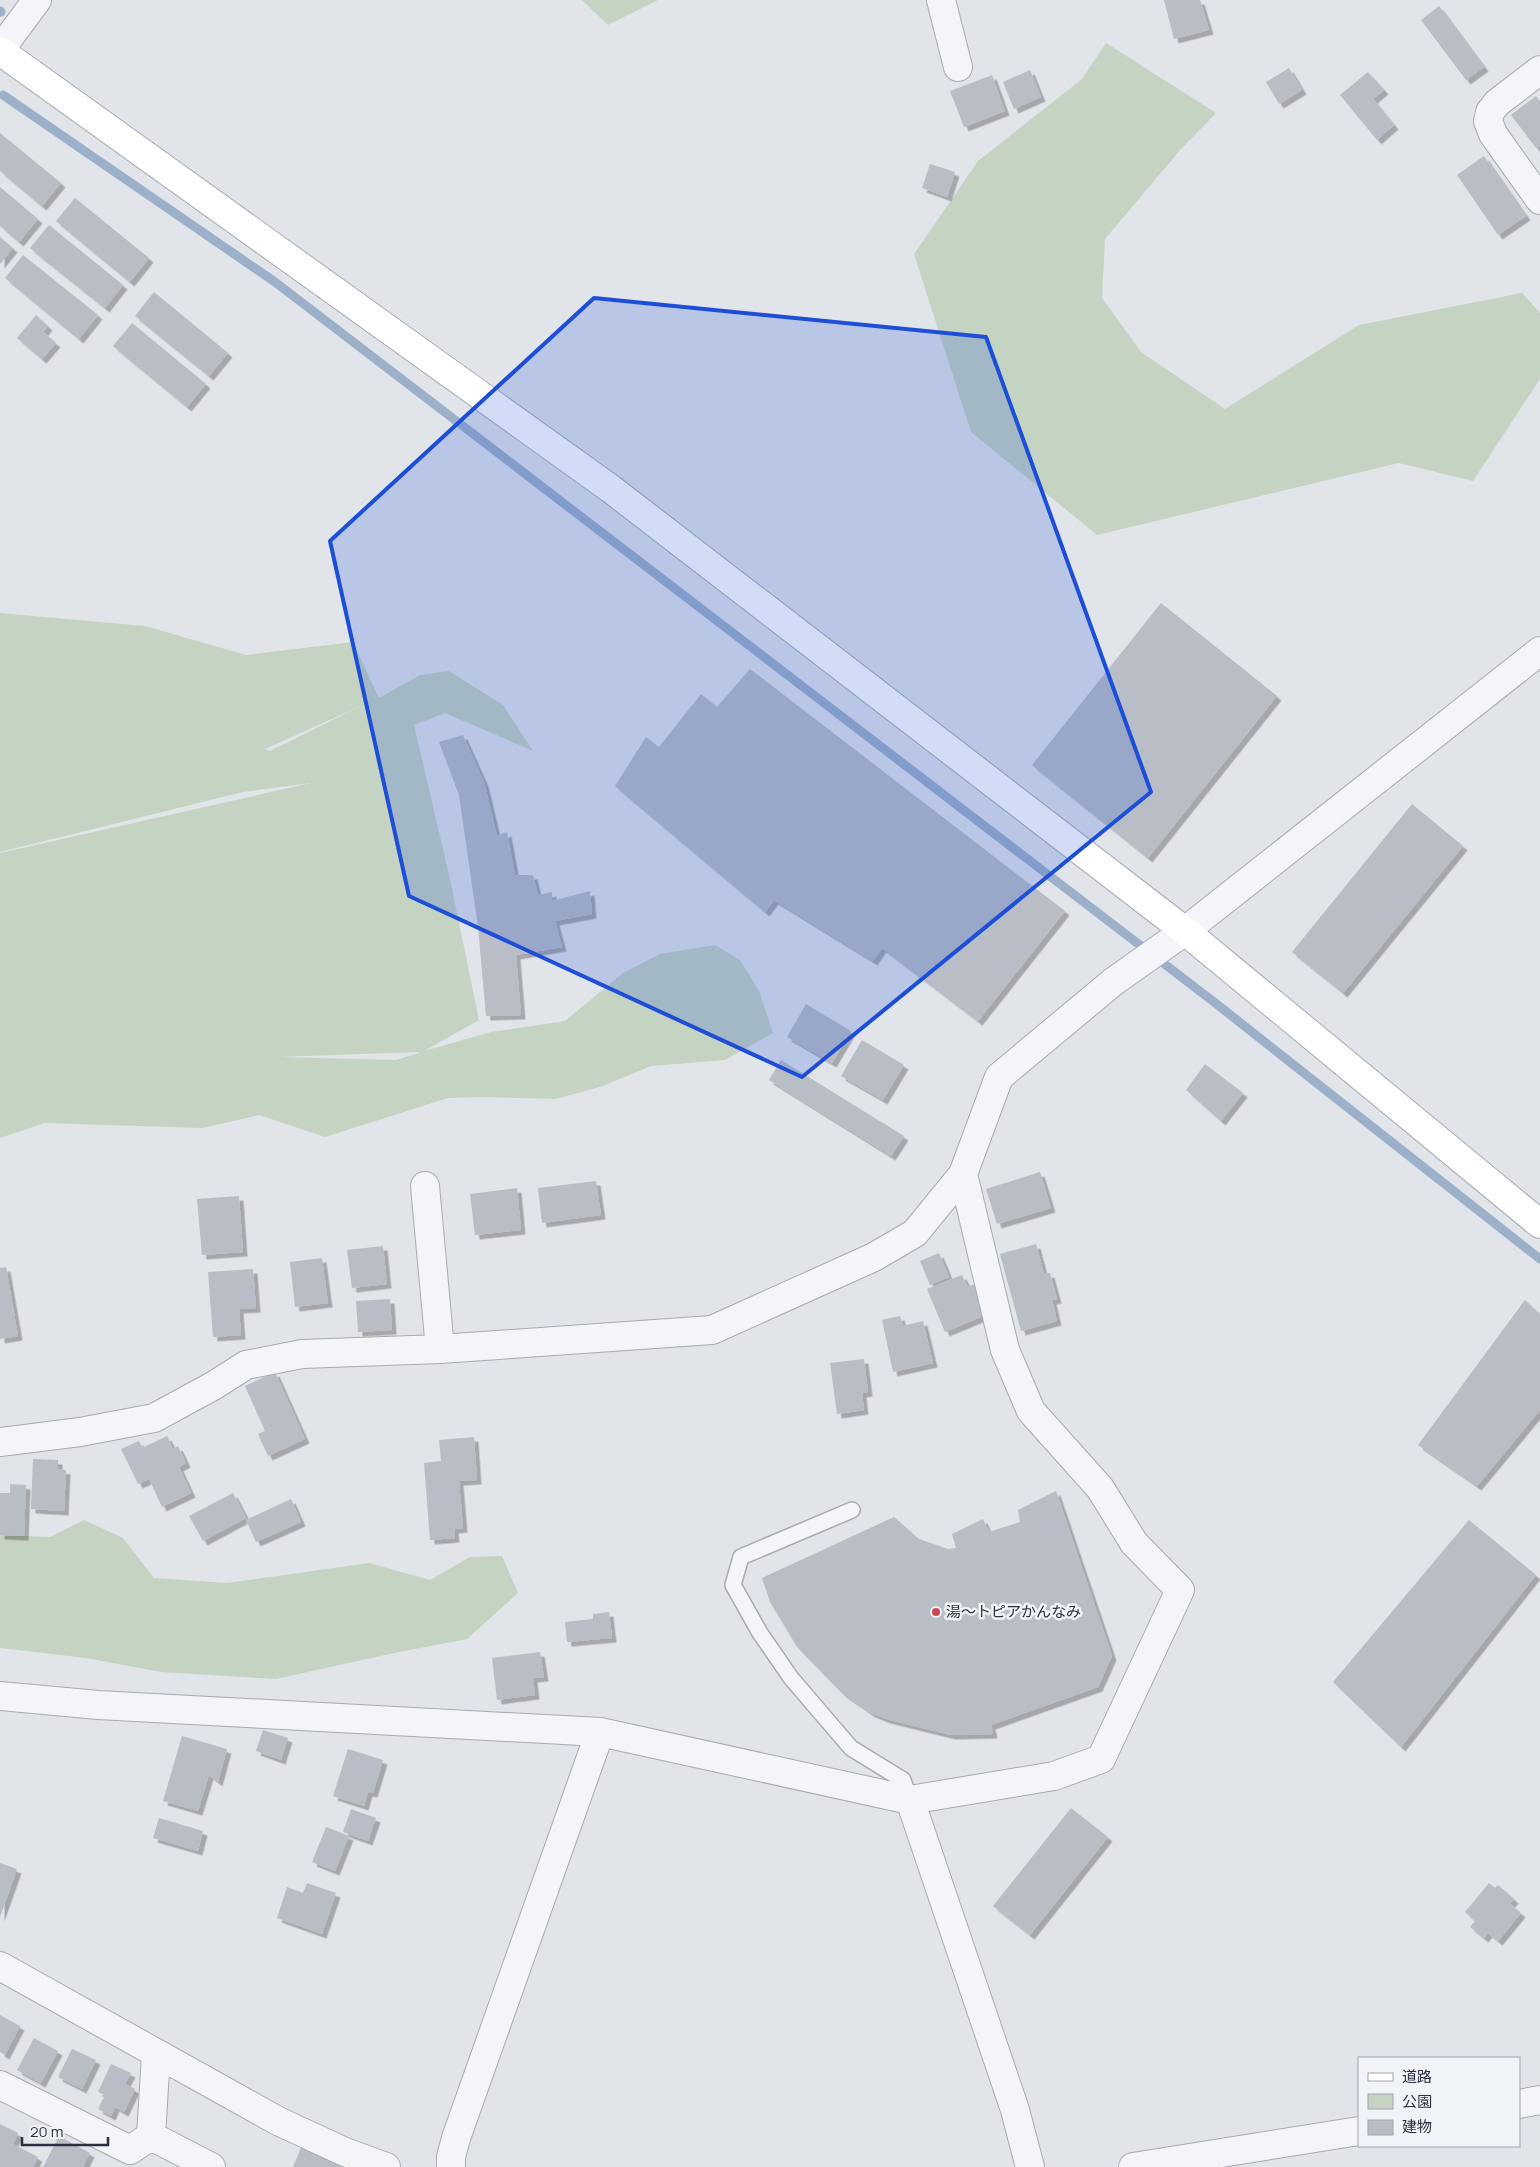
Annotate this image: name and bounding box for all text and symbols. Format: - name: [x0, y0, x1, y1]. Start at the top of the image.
- place label: 湯～トピアかんなみ: [946, 1601, 1081, 1622]
- marker: 湯～トピアかんなみ: [930, 1606, 942, 1618]
- legend: [1358, 2057, 1520, 2147]
- text: 道路: [1402, 2066, 1432, 2087]
- text: 公園: [1402, 2091, 1432, 2112]
- scale bar: [22, 2114, 109, 2146]
- text: 建物: [1402, 2116, 1432, 2137]
- text: 20 m: [30, 2121, 63, 2142]

